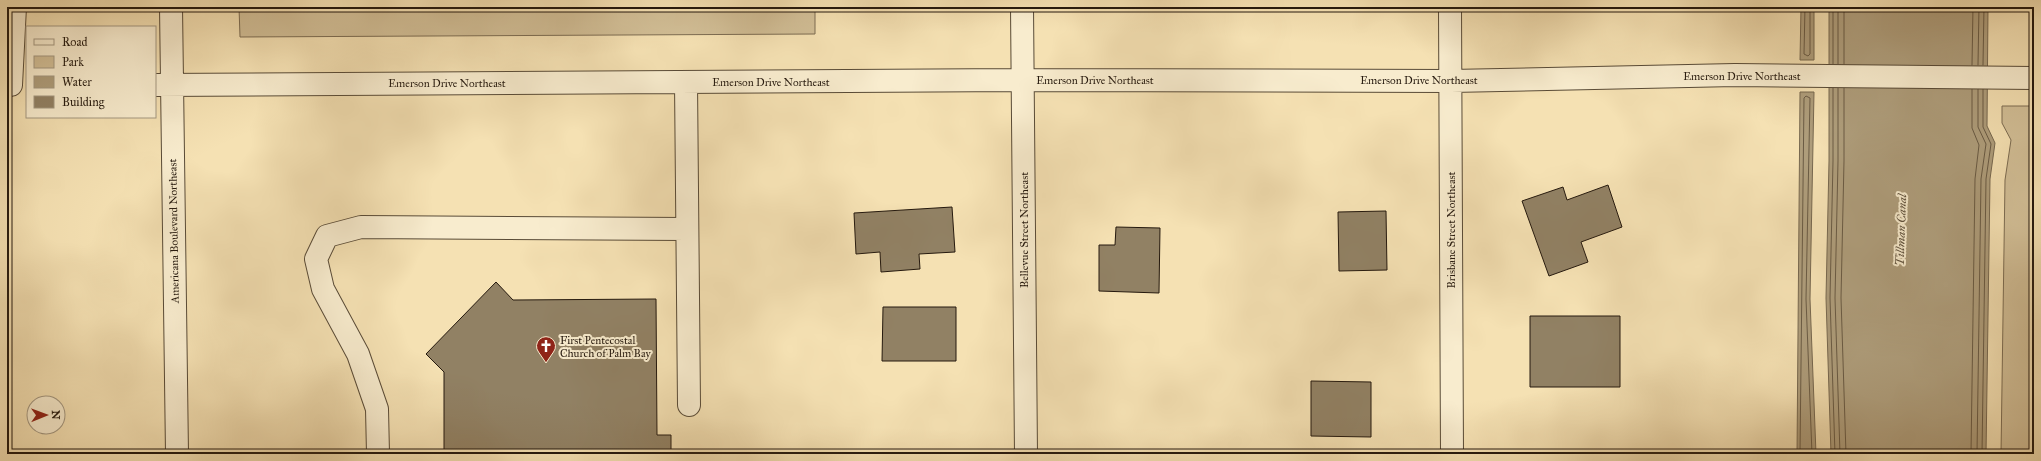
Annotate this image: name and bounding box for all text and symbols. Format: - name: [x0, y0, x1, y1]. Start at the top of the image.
- legend: [26, 26, 156, 118]
- text: Road: [62, 35, 88, 49]
- text: Park: [62, 55, 84, 69]
- street label: Emerson Drive Northeast: [1683, 70, 1801, 83]
- street label: Emerson Drive Northeast: [1036, 74, 1154, 87]
- street label: Emerson Drive Northeast: [1360, 74, 1478, 87]
- text: Water: [62, 75, 92, 89]
- street label: Emerson Drive Northeast: [712, 76, 830, 89]
- street label: Emerson Drive Northeast: [388, 77, 506, 90]
- text: Building: [62, 95, 105, 110]
- street label: Americana Boulevard Northeast: [166, 158, 182, 304]
- street label: Brisbane Street Northeast: [1445, 171, 1458, 288]
- street label: Bellevue Street Northeast: [1018, 172, 1031, 288]
- water label: Tillman Canal: [1893, 192, 1909, 266]
- place label: First Pentecostal Church of Palm Bay: [560, 334, 651, 360]
- church icon: First Pentecostal Church of Palm Bay: [535, 335, 557, 363]
- north arrow: [26, 395, 66, 435]
- text: N: [49, 410, 62, 420]

